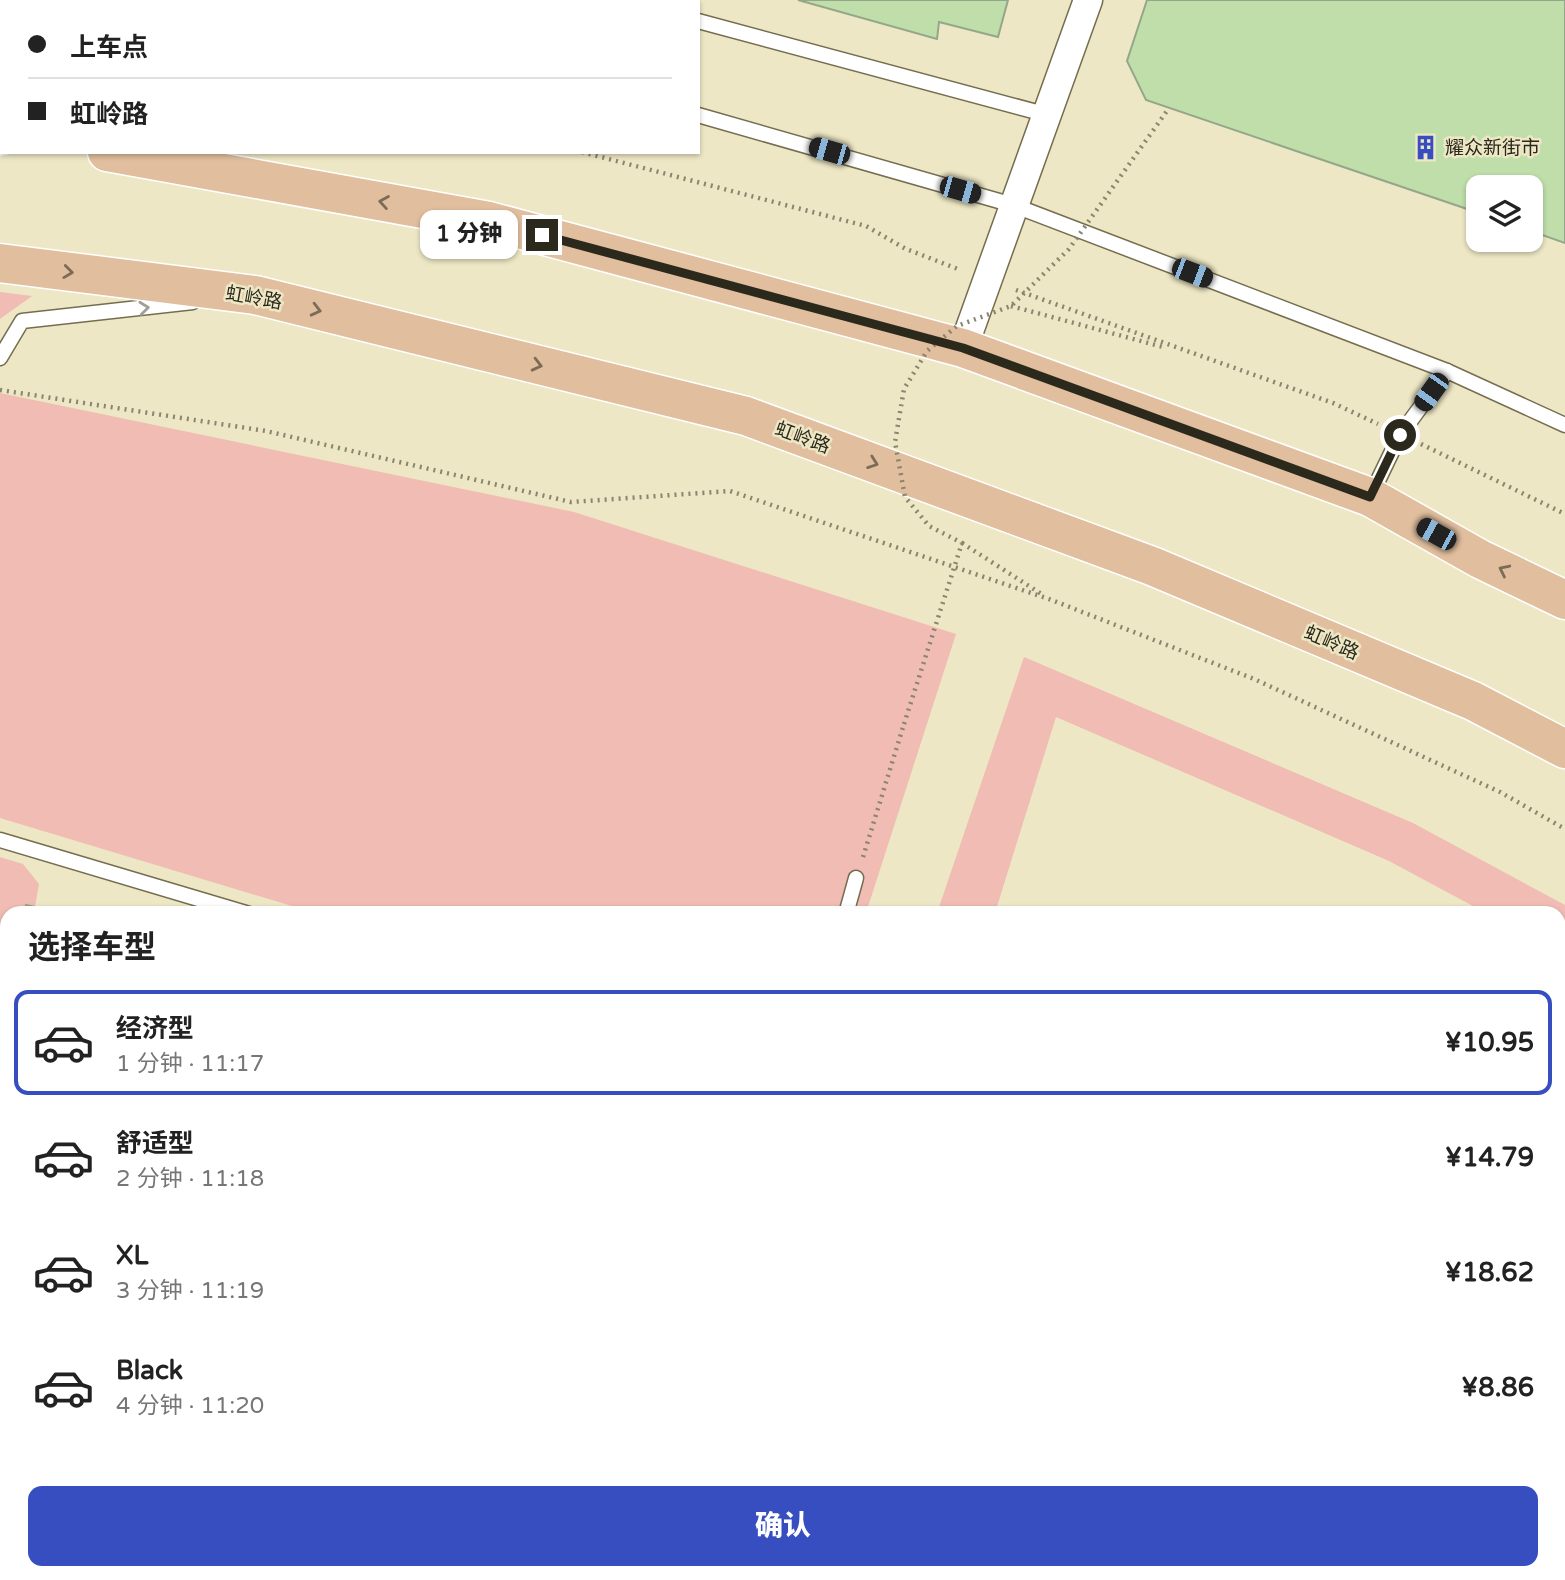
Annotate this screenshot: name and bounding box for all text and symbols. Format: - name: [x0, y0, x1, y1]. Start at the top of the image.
- text: 上车点: [70, 32, 148, 63]
- text: 虹岭路: [70, 99, 148, 130]
- building icon: 耀众新街市: [1411, 133, 1439, 161]
- car: [806, 135, 853, 167]
- place label: 耀众新街市: [1445, 137, 1540, 159]
- car: [937, 174, 984, 206]
- map controls: [1466, 175, 1543, 252]
- button: layers: [1466, 175, 1543, 252]
- one-way arrow: [378, 196, 390, 211]
- callout: 1 分钟: [420, 210, 518, 260]
- route end: [526, 219, 558, 251]
- text: 1 分钟: [436, 220, 502, 248]
- car: [1169, 256, 1216, 290]
- one-way arrow: [62, 264, 74, 279]
- street label: 虹岭路: [224, 282, 284, 314]
- one-way arrow: [138, 300, 150, 315]
- one-way arrow: [310, 302, 322, 317]
- one-way arrow: [531, 356, 543, 371]
- car: [1411, 369, 1452, 415]
- street label: 虹岭路: [772, 418, 833, 458]
- route start: [1384, 419, 1416, 451]
- one-way arrow: [866, 454, 878, 468]
- car: [1413, 515, 1460, 553]
- one-way arrow: [1498, 564, 1511, 578]
- street label: 虹岭路: [1301, 622, 1362, 664]
- text: 选择车型: [28, 929, 156, 967]
- icon: car: [32, 1011, 95, 1074]
- text: 经济型: [116, 1013, 194, 1044]
- text: ¥10.95: [1445, 1027, 1534, 1058]
- text: 1 分钟 · 11:17: [116, 1050, 264, 1078]
- icon: car: [32, 1126, 95, 1189]
- text: 舒适型: [116, 1128, 194, 1159]
- text: ¥14.79: [1445, 1142, 1534, 1173]
- text: 2 分钟 · 11:18: [116, 1165, 264, 1193]
- text: XL: [116, 1240, 148, 1271]
- icon: car: [32, 1241, 95, 1304]
- text: ¥18.62: [1445, 1257, 1534, 1288]
- text: 3 分钟 · 11:19: [116, 1277, 264, 1305]
- text: Black: [116, 1355, 183, 1386]
- icon: car: [32, 1356, 95, 1419]
- text: ¥8.86: [1461, 1372, 1534, 1403]
- text: 4 分钟 · 11:20: [116, 1392, 264, 1420]
- button: 确认: [28, 1486, 1538, 1566]

